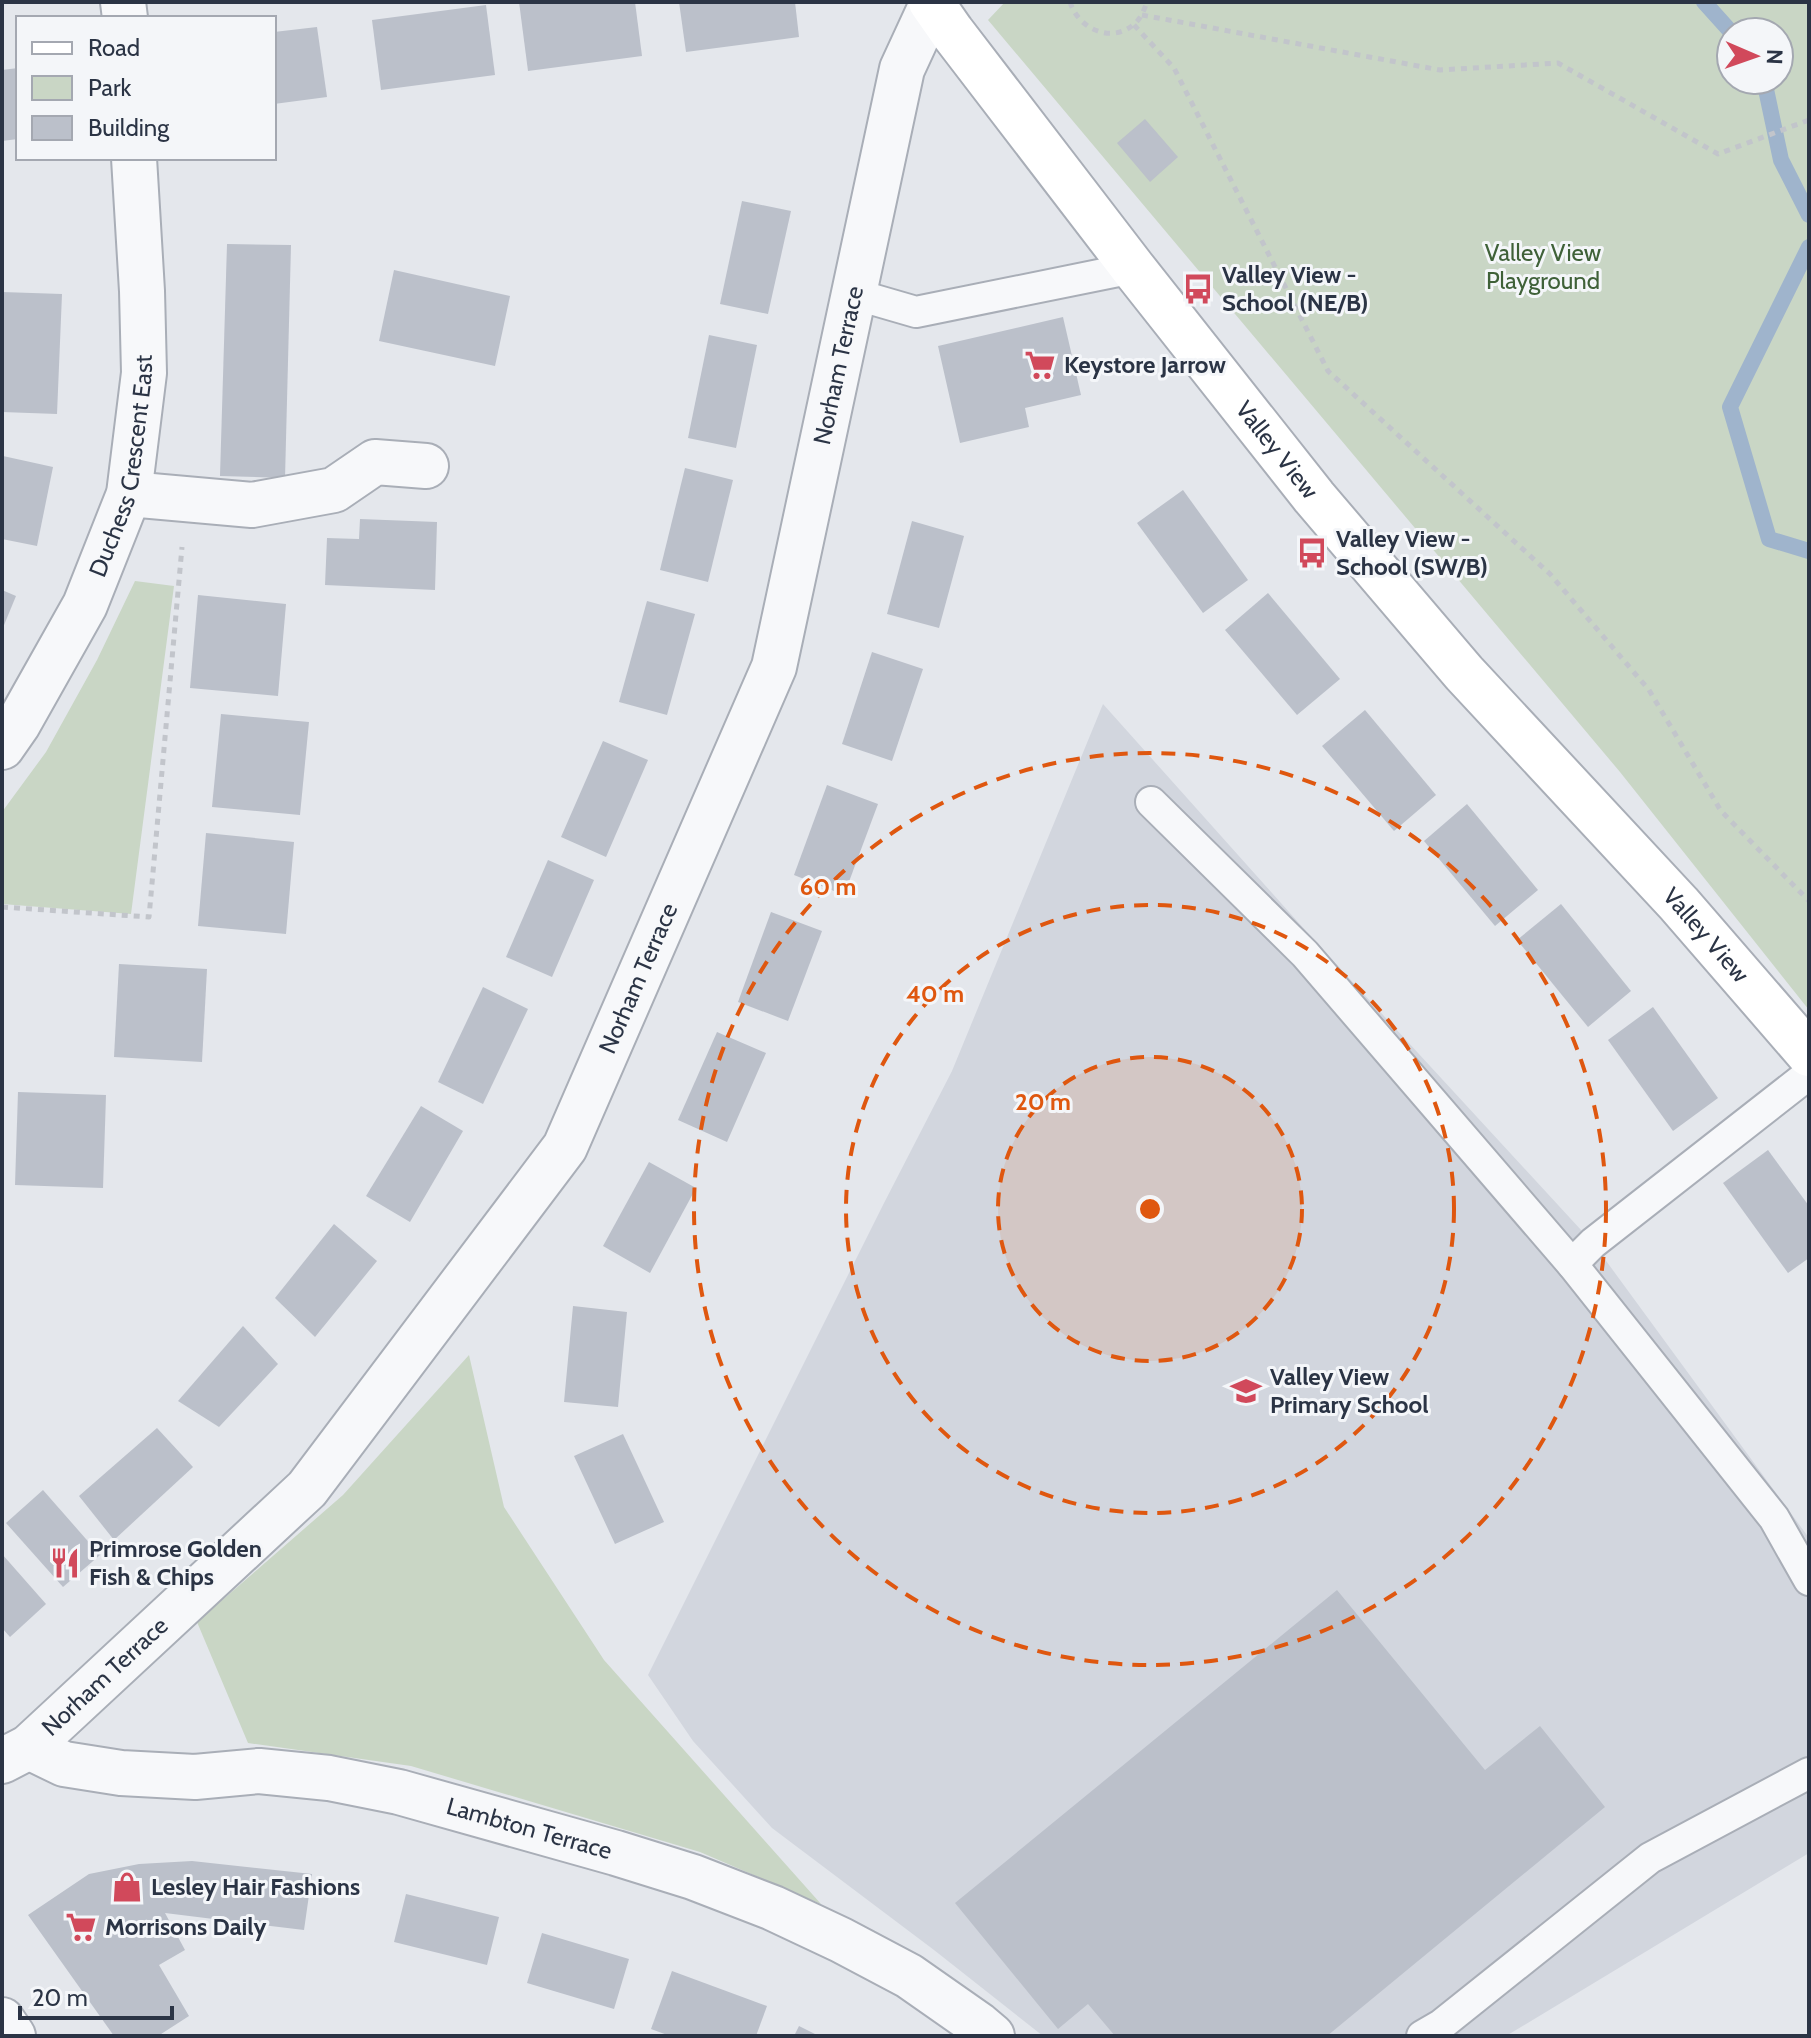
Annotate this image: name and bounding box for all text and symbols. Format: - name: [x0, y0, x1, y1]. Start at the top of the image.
- legend: [16, 16, 276, 160]
- north arrow: [1715, 16, 1795, 96]
- text: Road: [88, 33, 140, 62]
- text: N: [1761, 48, 1788, 65]
- text: Park: [88, 73, 131, 102]
- text: Building: [88, 113, 170, 142]
- park label: Valley View Playground: [1485, 238, 1602, 295]
- place label: Valley View - School (NE/B): [1222, 260, 1368, 317]
- bus stop icon: Valley View - School (NE/B): [1181, 272, 1215, 306]
- street label: Norham Terrace: [807, 284, 869, 447]
- supermarket icon: Keystore Jarrow: [1023, 348, 1057, 382]
- place label: Keystore Jarrow: [1064, 350, 1226, 379]
- street label: Duchess Crescent East: [83, 354, 158, 581]
- street label: Valley View: [1230, 395, 1325, 505]
- place label: Valley View - School (SW/B): [1336, 524, 1488, 581]
- bus stop icon: Valley View - School (SW/B): [1295, 536, 1329, 570]
- text: 60 m: [800, 872, 856, 901]
- street label: Valley View: [1657, 881, 1756, 989]
- street label: Norham Terrace: [592, 899, 683, 1058]
- text: 40 m: [906, 979, 964, 1008]
- text: 20 m: [1015, 1087, 1071, 1116]
- centre of rings: [1136, 1195, 1164, 1223]
- place label: Valley View Primary School: [1270, 1362, 1429, 1419]
- school or university icon: Valley View Primary School: [1229, 1374, 1263, 1408]
- place label: Primrose Golden Fish & Chips: [89, 1534, 262, 1591]
- restaurant icon: Primrose Golden Fish & Chips: [48, 1546, 82, 1580]
- street label: Norham Terrace: [36, 1611, 174, 1742]
- street label: Lambton Terrace: [443, 1791, 615, 1865]
- shop icon: Lesley Hair Fashions: [110, 1870, 144, 1904]
- place label: Lesley Hair Fashions: [151, 1872, 360, 1901]
- supermarket icon: Morrisons Daily: [64, 1910, 98, 1944]
- place label: Morrisons Daily: [105, 1912, 267, 1941]
- scale bar: [20, 1970, 172, 2020]
- text: 20 m: [32, 1983, 88, 2012]

